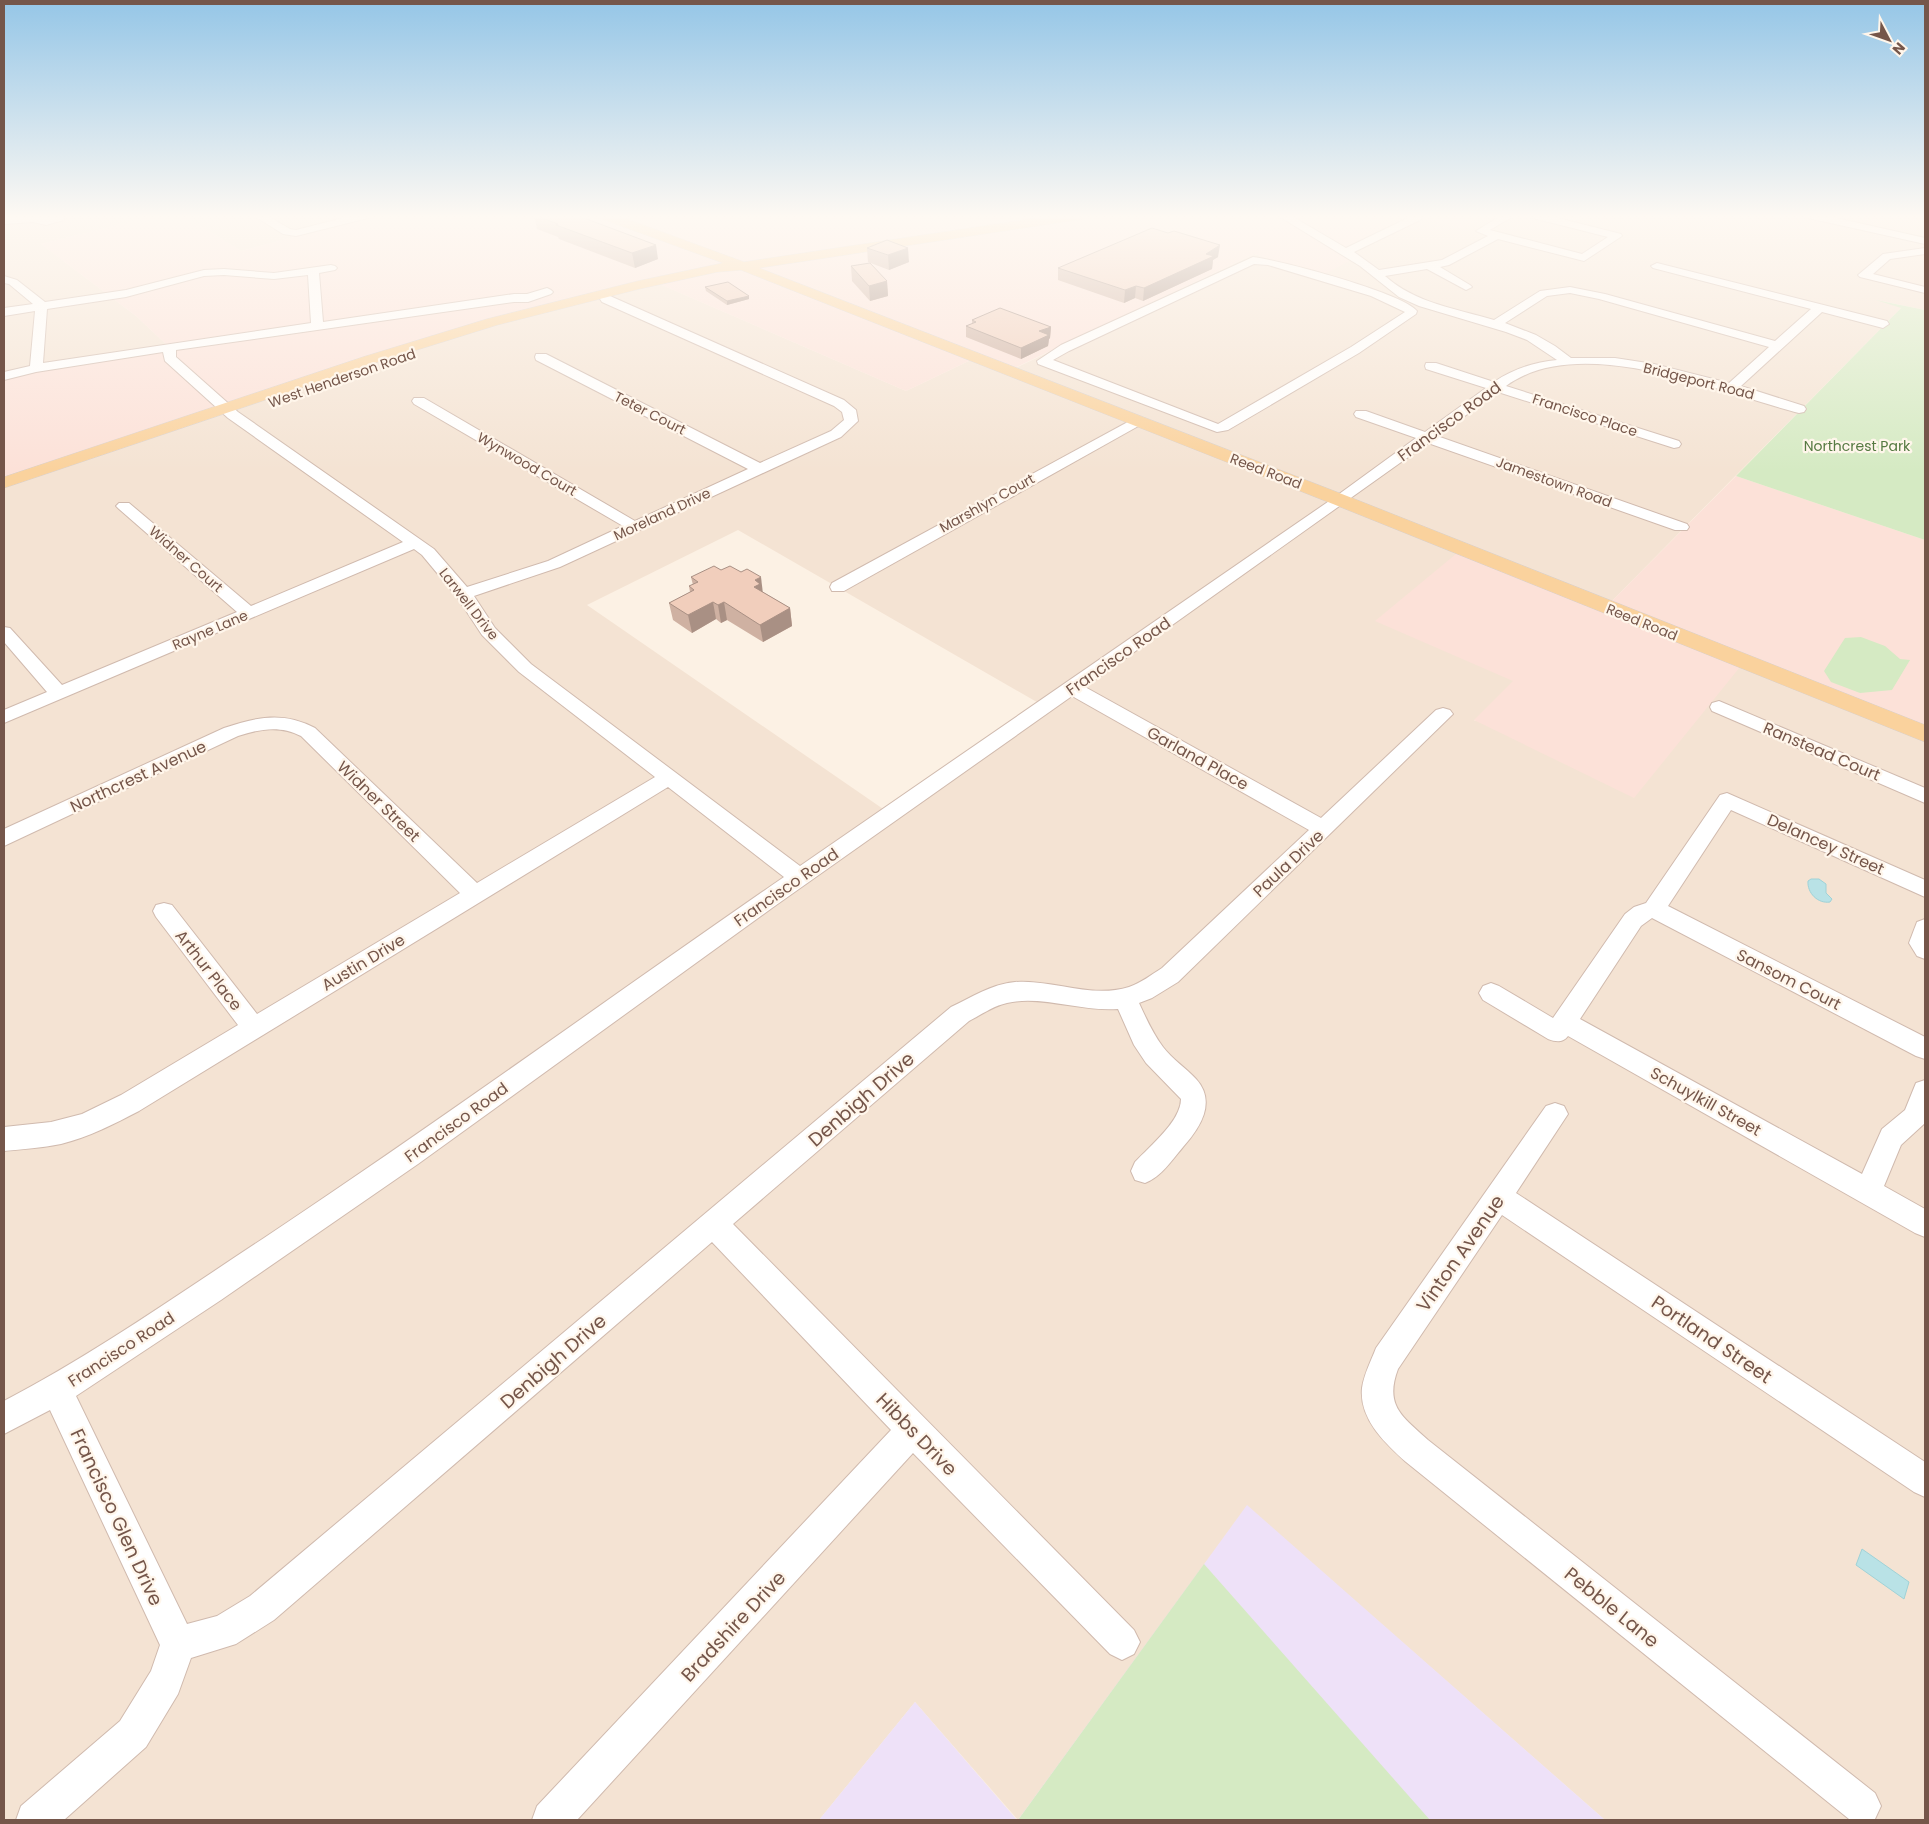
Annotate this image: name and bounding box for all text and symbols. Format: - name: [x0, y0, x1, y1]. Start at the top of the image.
- north arrow: [1864, 15, 1914, 65]
- text: N: [1888, 38, 1910, 59]
- street label: West Henderson Road: [266, 343, 418, 413]
- street label: Bridgeport Road: [1641, 358, 1757, 404]
- street label: Francisco Road: [1393, 376, 1506, 467]
- street label: Teter Court: [611, 386, 689, 440]
- street label: Francisco Place: [1530, 389, 1640, 442]
- street label: Wynwood Court: [473, 427, 581, 501]
- park label: Northcrest Park: [1804, 436, 1911, 456]
- street label: Reed Road: [1227, 448, 1305, 494]
- street label: Jamestown Road: [1493, 452, 1615, 512]
- street label: Marshlyn Court: [936, 469, 1038, 537]
- street label: Moreland Drive: [610, 483, 714, 545]
- street label: Widner Court: [145, 521, 227, 597]
- street label: Larwell Drive: [434, 564, 504, 645]
- street label: Reed Road: [1603, 599, 1681, 645]
- street label: Rayne Lane: [169, 605, 251, 655]
- street label: Francisco Road: [1061, 612, 1175, 701]
- street label: Ranstead Court: [1760, 716, 1884, 787]
- street label: Garland Place: [1143, 721, 1253, 796]
- street label: Northcrest Avenue: [66, 735, 210, 818]
- street label: Widner Street: [332, 756, 425, 847]
- street label: Delancey Street: [1764, 808, 1888, 881]
- street label: Paula Drive: [1248, 824, 1329, 902]
- street label: Francisco Road: [729, 843, 843, 932]
- street label: Arthur Place: [170, 925, 248, 1016]
- street label: Austin Drive: [317, 928, 409, 996]
- street label: Sansom Court: [1733, 943, 1845, 1016]
- street label: Denbigh Drive: [802, 1046, 920, 1153]
- street label: Schuylkill Street: [1646, 1061, 1766, 1142]
- street label: Francisco Road: [400, 1077, 513, 1168]
- street label: Vinton Avenue: [1410, 1189, 1511, 1317]
- street label: Portland Street: [1646, 1289, 1778, 1390]
- street label: Francisco Road: [63, 1306, 179, 1393]
- street label: Denbigh Drive: [494, 1308, 612, 1415]
- street label: Hibbs Drive: [870, 1387, 963, 1482]
- street label: Francisco Glen Drive: [64, 1424, 169, 1610]
- street label: Pebble Lane: [1559, 1561, 1665, 1654]
- street label: Bradshire Drive: [675, 1565, 792, 1688]

